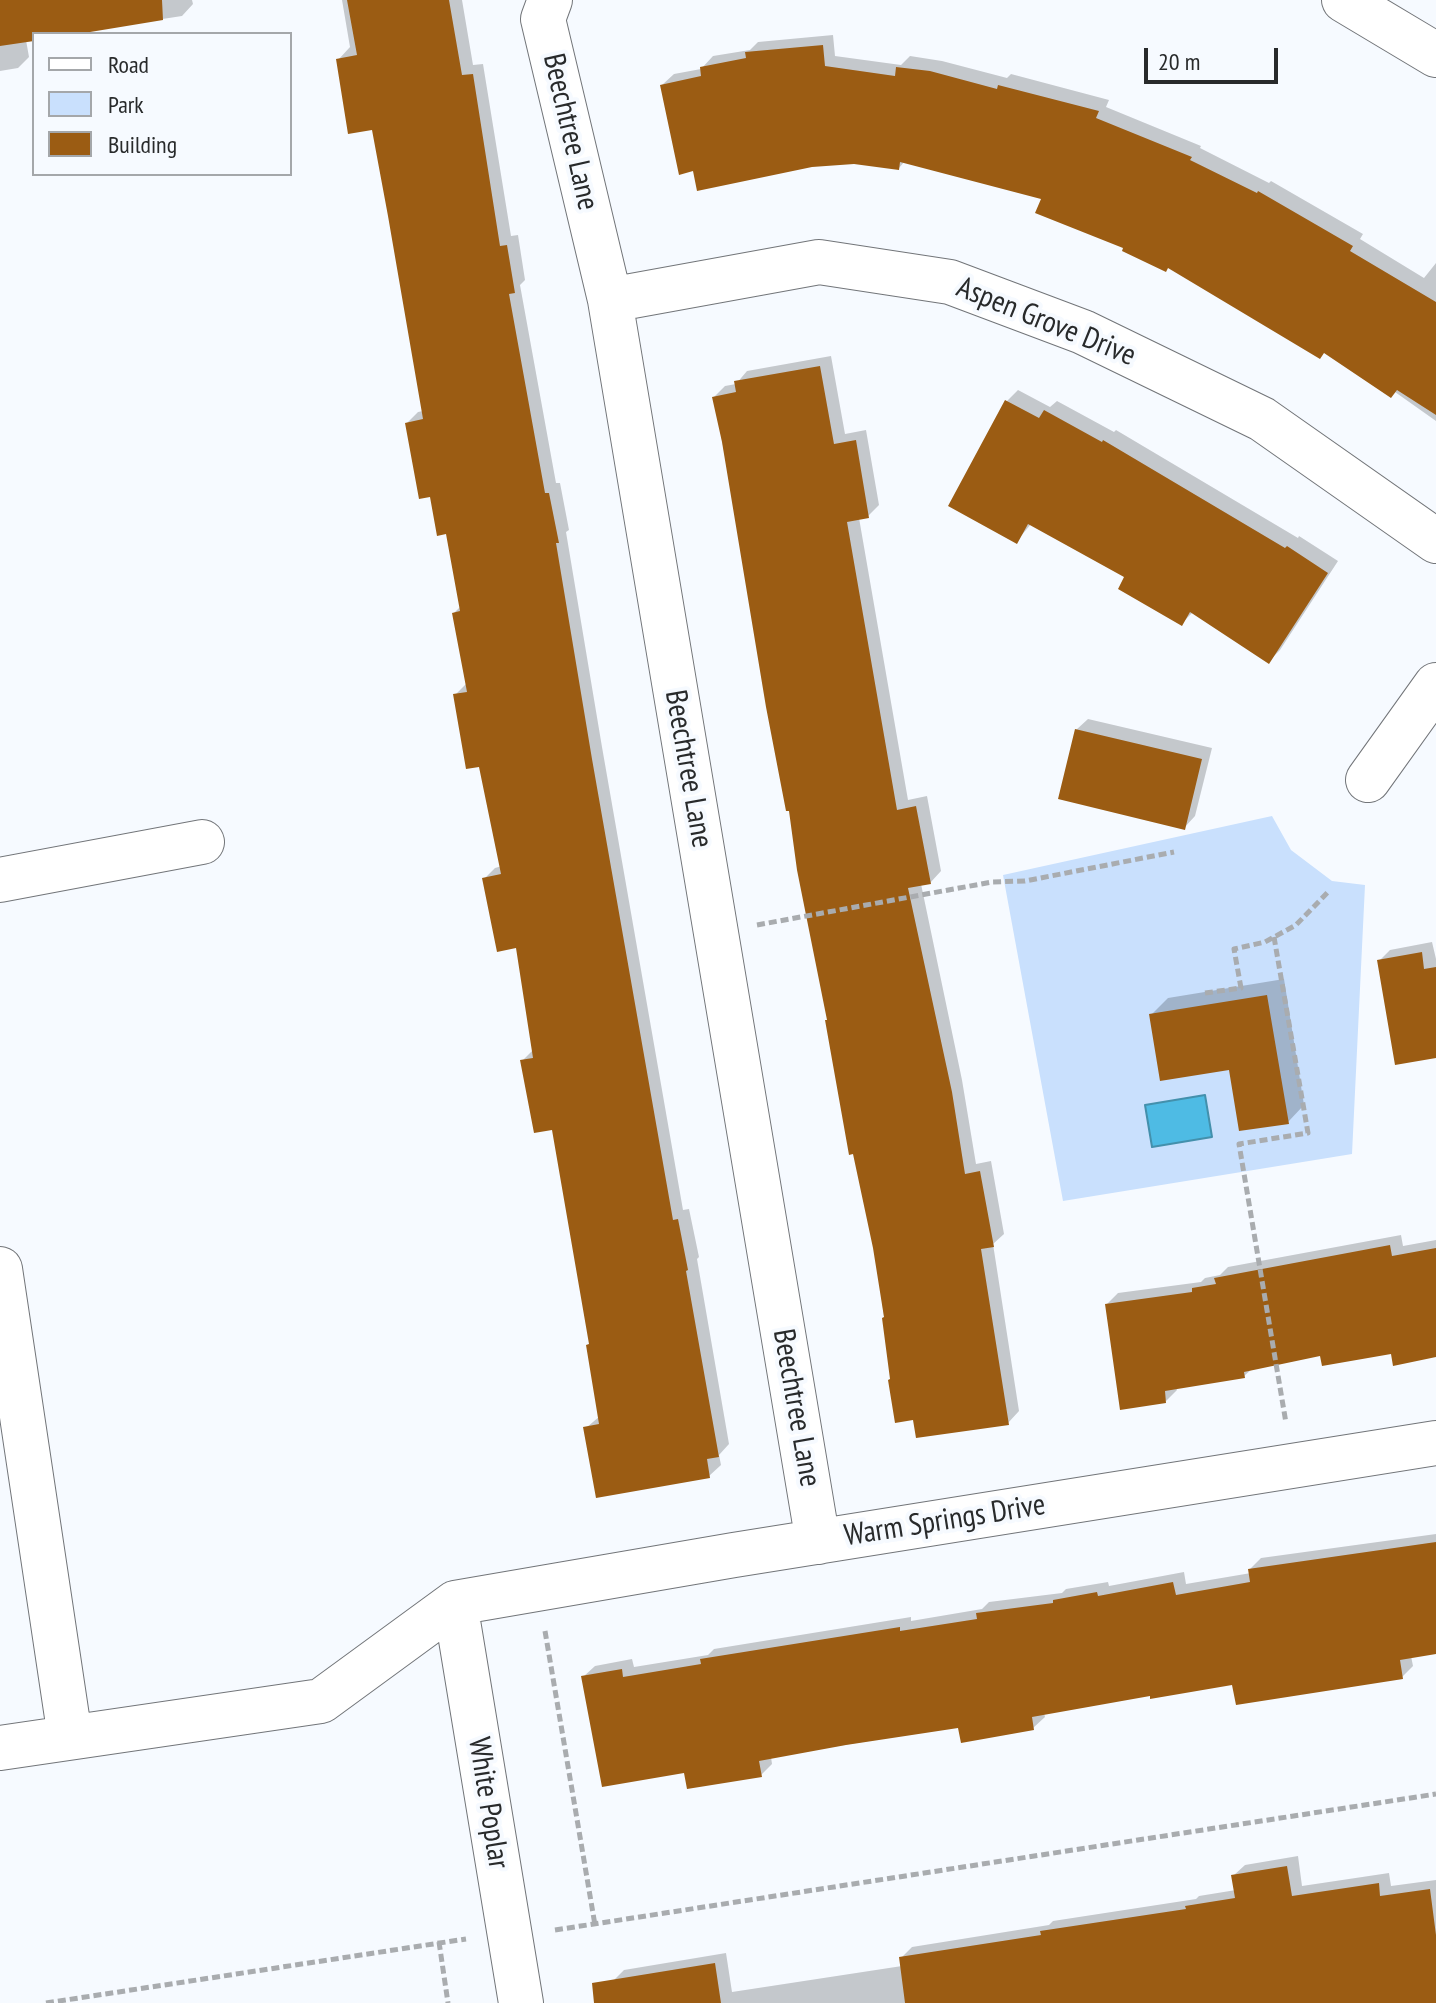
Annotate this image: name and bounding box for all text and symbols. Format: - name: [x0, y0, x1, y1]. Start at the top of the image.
- legend: [32, 32, 292, 176]
- scale bar: [1148, 32, 1282, 82]
- text: 20 m: [1158, 46, 1200, 77]
- text: Road: [108, 49, 149, 80]
- street label: Beechtree Lane: [535, 50, 605, 214]
- text: Park: [108, 89, 144, 120]
- text: Building: [108, 129, 177, 160]
- street label: Aspen Grove Drive: [951, 270, 1141, 374]
- street label: Beechtree Lane: [656, 687, 720, 851]
- street label: Beechtree Lane: [764, 1326, 828, 1490]
- street label: Warm Springs Drive: [842, 1487, 1048, 1555]
- street label: White Poplar: [460, 1735, 516, 1871]

